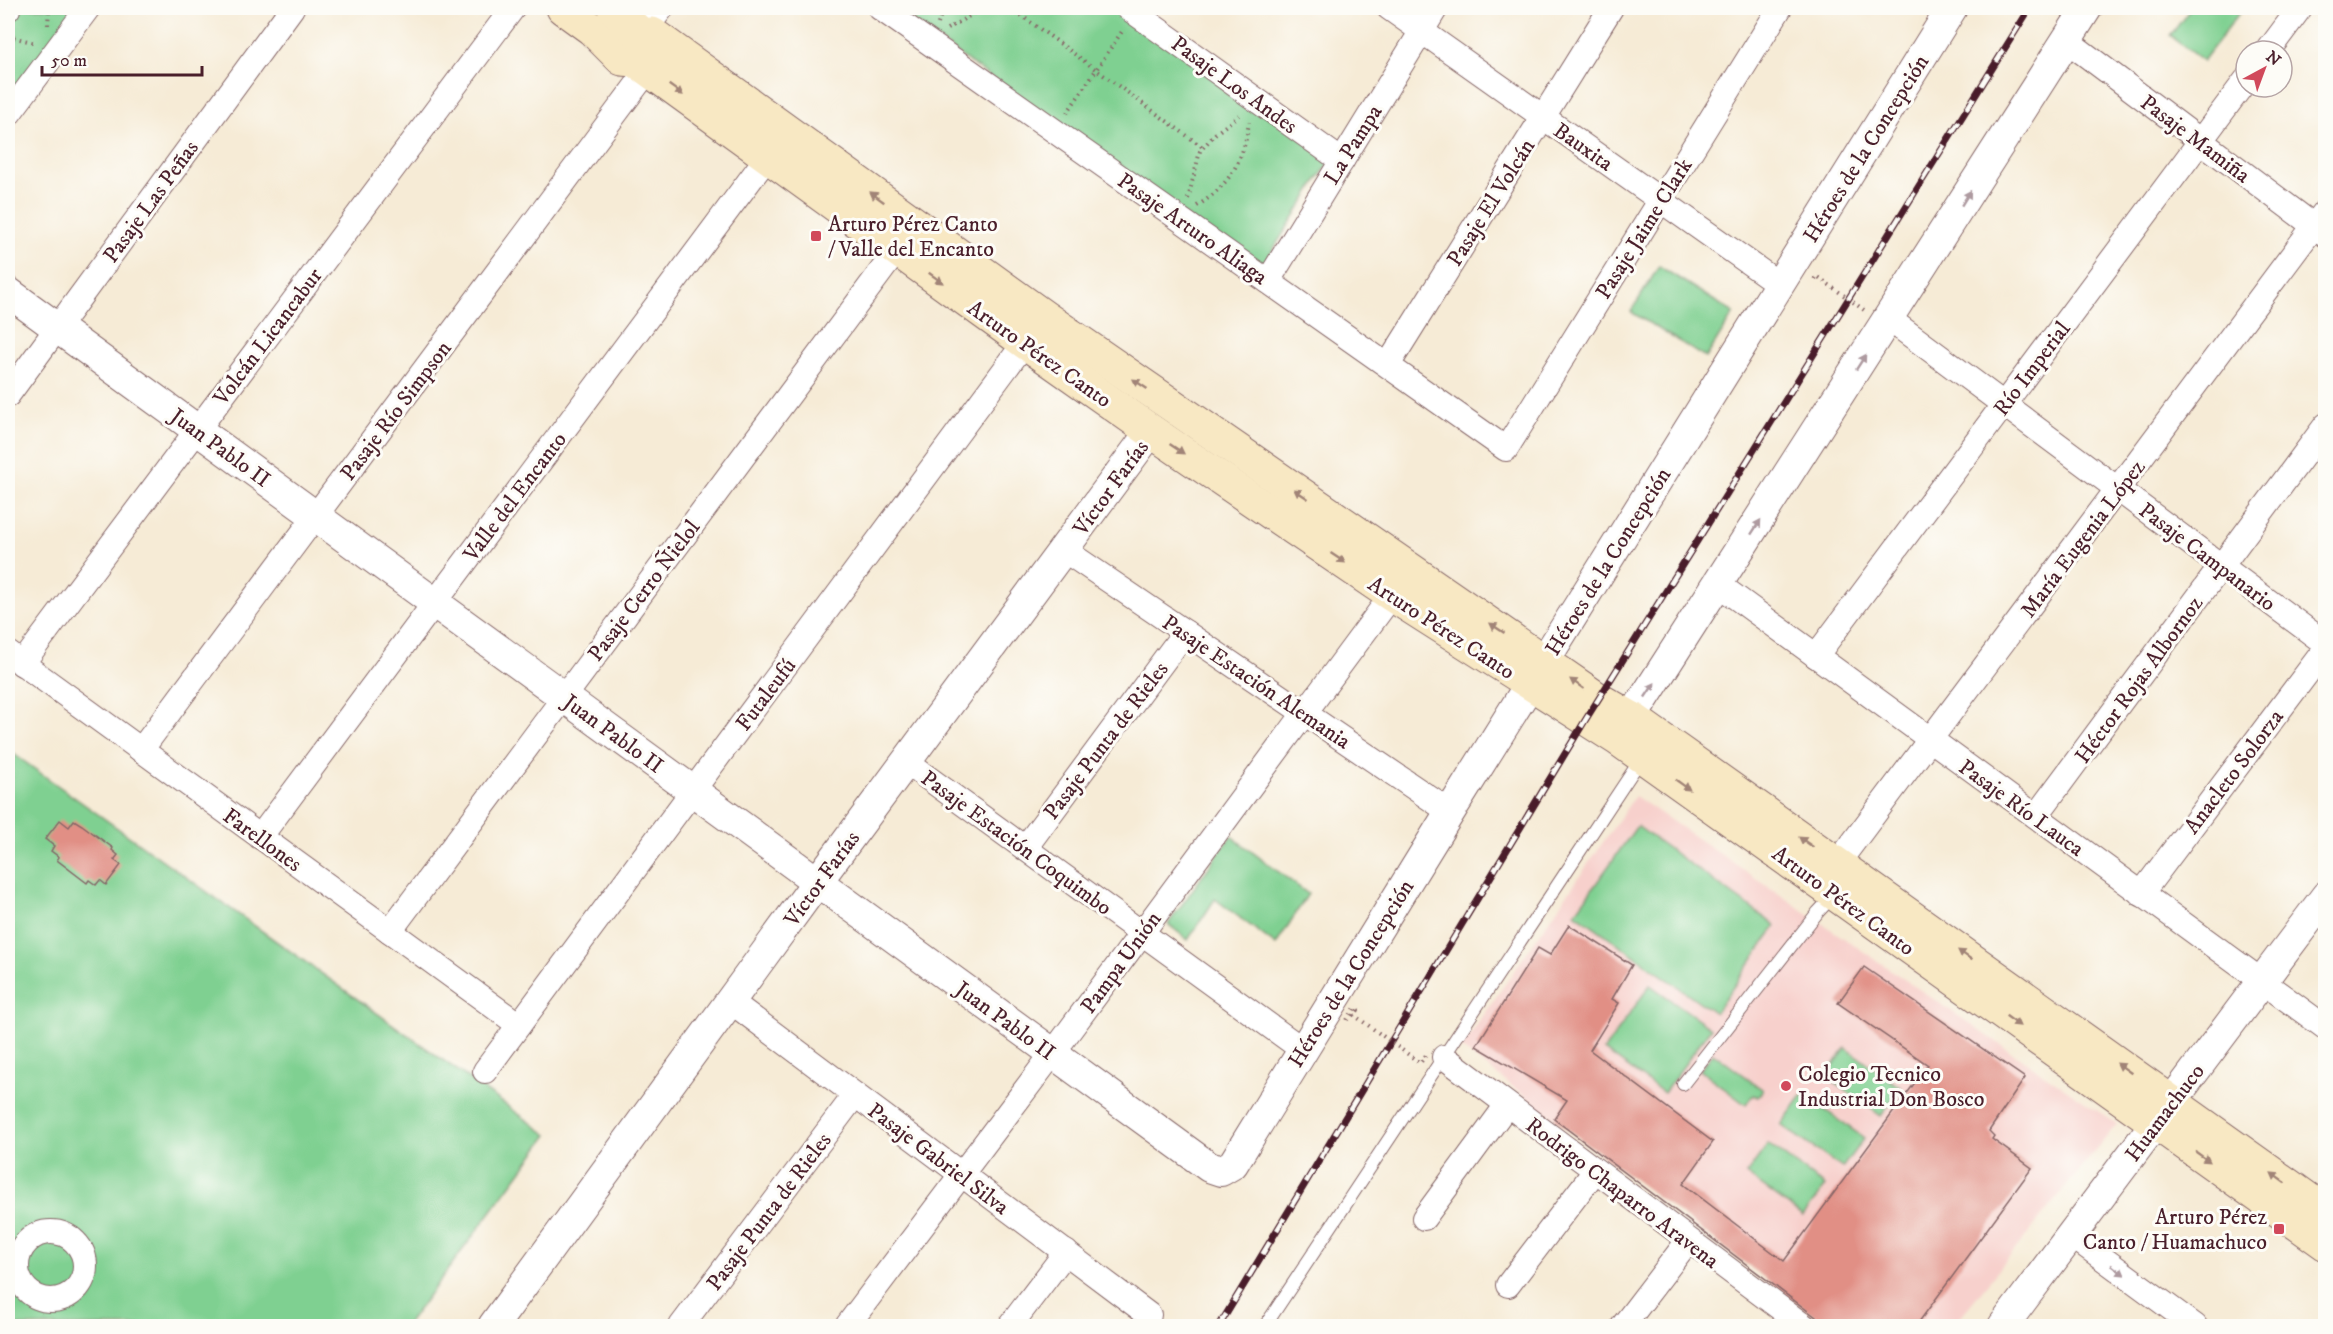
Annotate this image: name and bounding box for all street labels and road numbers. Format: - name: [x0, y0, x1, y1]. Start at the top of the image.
- street label: Pasaje Los Andes: [1166, 30, 1303, 140]
- street label: Héroes de la Concepción: [1797, 49, 1935, 248]
- street label: Pasaje Mamiña: [2135, 89, 2256, 190]
- street label: La Pampa: [1318, 99, 1389, 190]
- street label: Bauxita: [1548, 117, 1619, 178]
- street label: Pasaje El Volcán: [1441, 134, 1541, 271]
- street label: Pasaje Las Peñas: [98, 135, 205, 268]
- street label: Pasaje Jaime Clark: [1590, 153, 1698, 304]
- street label: Pasaje Arturo Aliaga: [1112, 167, 1273, 291]
- street label: Volcán Licancabur: [207, 262, 329, 412]
- street label: Arturo Pérez Canto: [962, 295, 1116, 414]
- street label: Río Imperial: [1988, 316, 2077, 421]
- street label: Pasaje Río Simpson: [335, 335, 458, 486]
- street label: Juan Pablo II: [163, 402, 275, 494]
- street label: Valle del Encanto: [457, 427, 573, 568]
- street label: Víctor Farías: [1067, 435, 1155, 542]
- street label: María Eugenia López: [2015, 454, 2152, 623]
- street label: Héroes de la Concepción: [1539, 462, 1677, 661]
- street label: Pasaje Campanario: [2133, 497, 2281, 617]
- street label: Pasaje Cerro Ñielol: [581, 514, 706, 667]
- street label: Arturo Pérez Canto: [1363, 571, 1520, 686]
- street label: Héctor Rojas Albornoz: [2069, 590, 2209, 769]
- street label: Pasaje Estación Alemania: [1157, 609, 1356, 756]
- street label: Futaleufú: [730, 653, 802, 736]
- street label: Pasaje Punta de Rieles: [1038, 656, 1174, 825]
- street label: Juan Pablo II: [556, 688, 668, 780]
- street label: Anacleto Solorza: [2179, 704, 2290, 839]
- street label: Pasaje Río Lauca: [1953, 754, 2090, 863]
- street label: Pasaje Estación Coquimbo: [915, 765, 1117, 922]
- street label: Farellones: [217, 802, 307, 878]
- street label: Víctor Farías: [778, 826, 866, 933]
- street label: Arturo Pérez Canto: [1767, 840, 1920, 962]
- street label: Héroes de la Concepción: [1282, 874, 1420, 1073]
- street label: Pampa Unión: [1075, 906, 1168, 1019]
- street label: Juan Pablo II: [948, 975, 1060, 1067]
- street label: Huamachuco: [2120, 1059, 2211, 1167]
- street label: Pasaje Gabriel Silva: [862, 1097, 1015, 1221]
- street label: Rodrigo Chaparro Aravena: [1520, 1112, 1725, 1275]
- street label: Pasaje Punta de Rieles: [701, 1127, 837, 1296]

